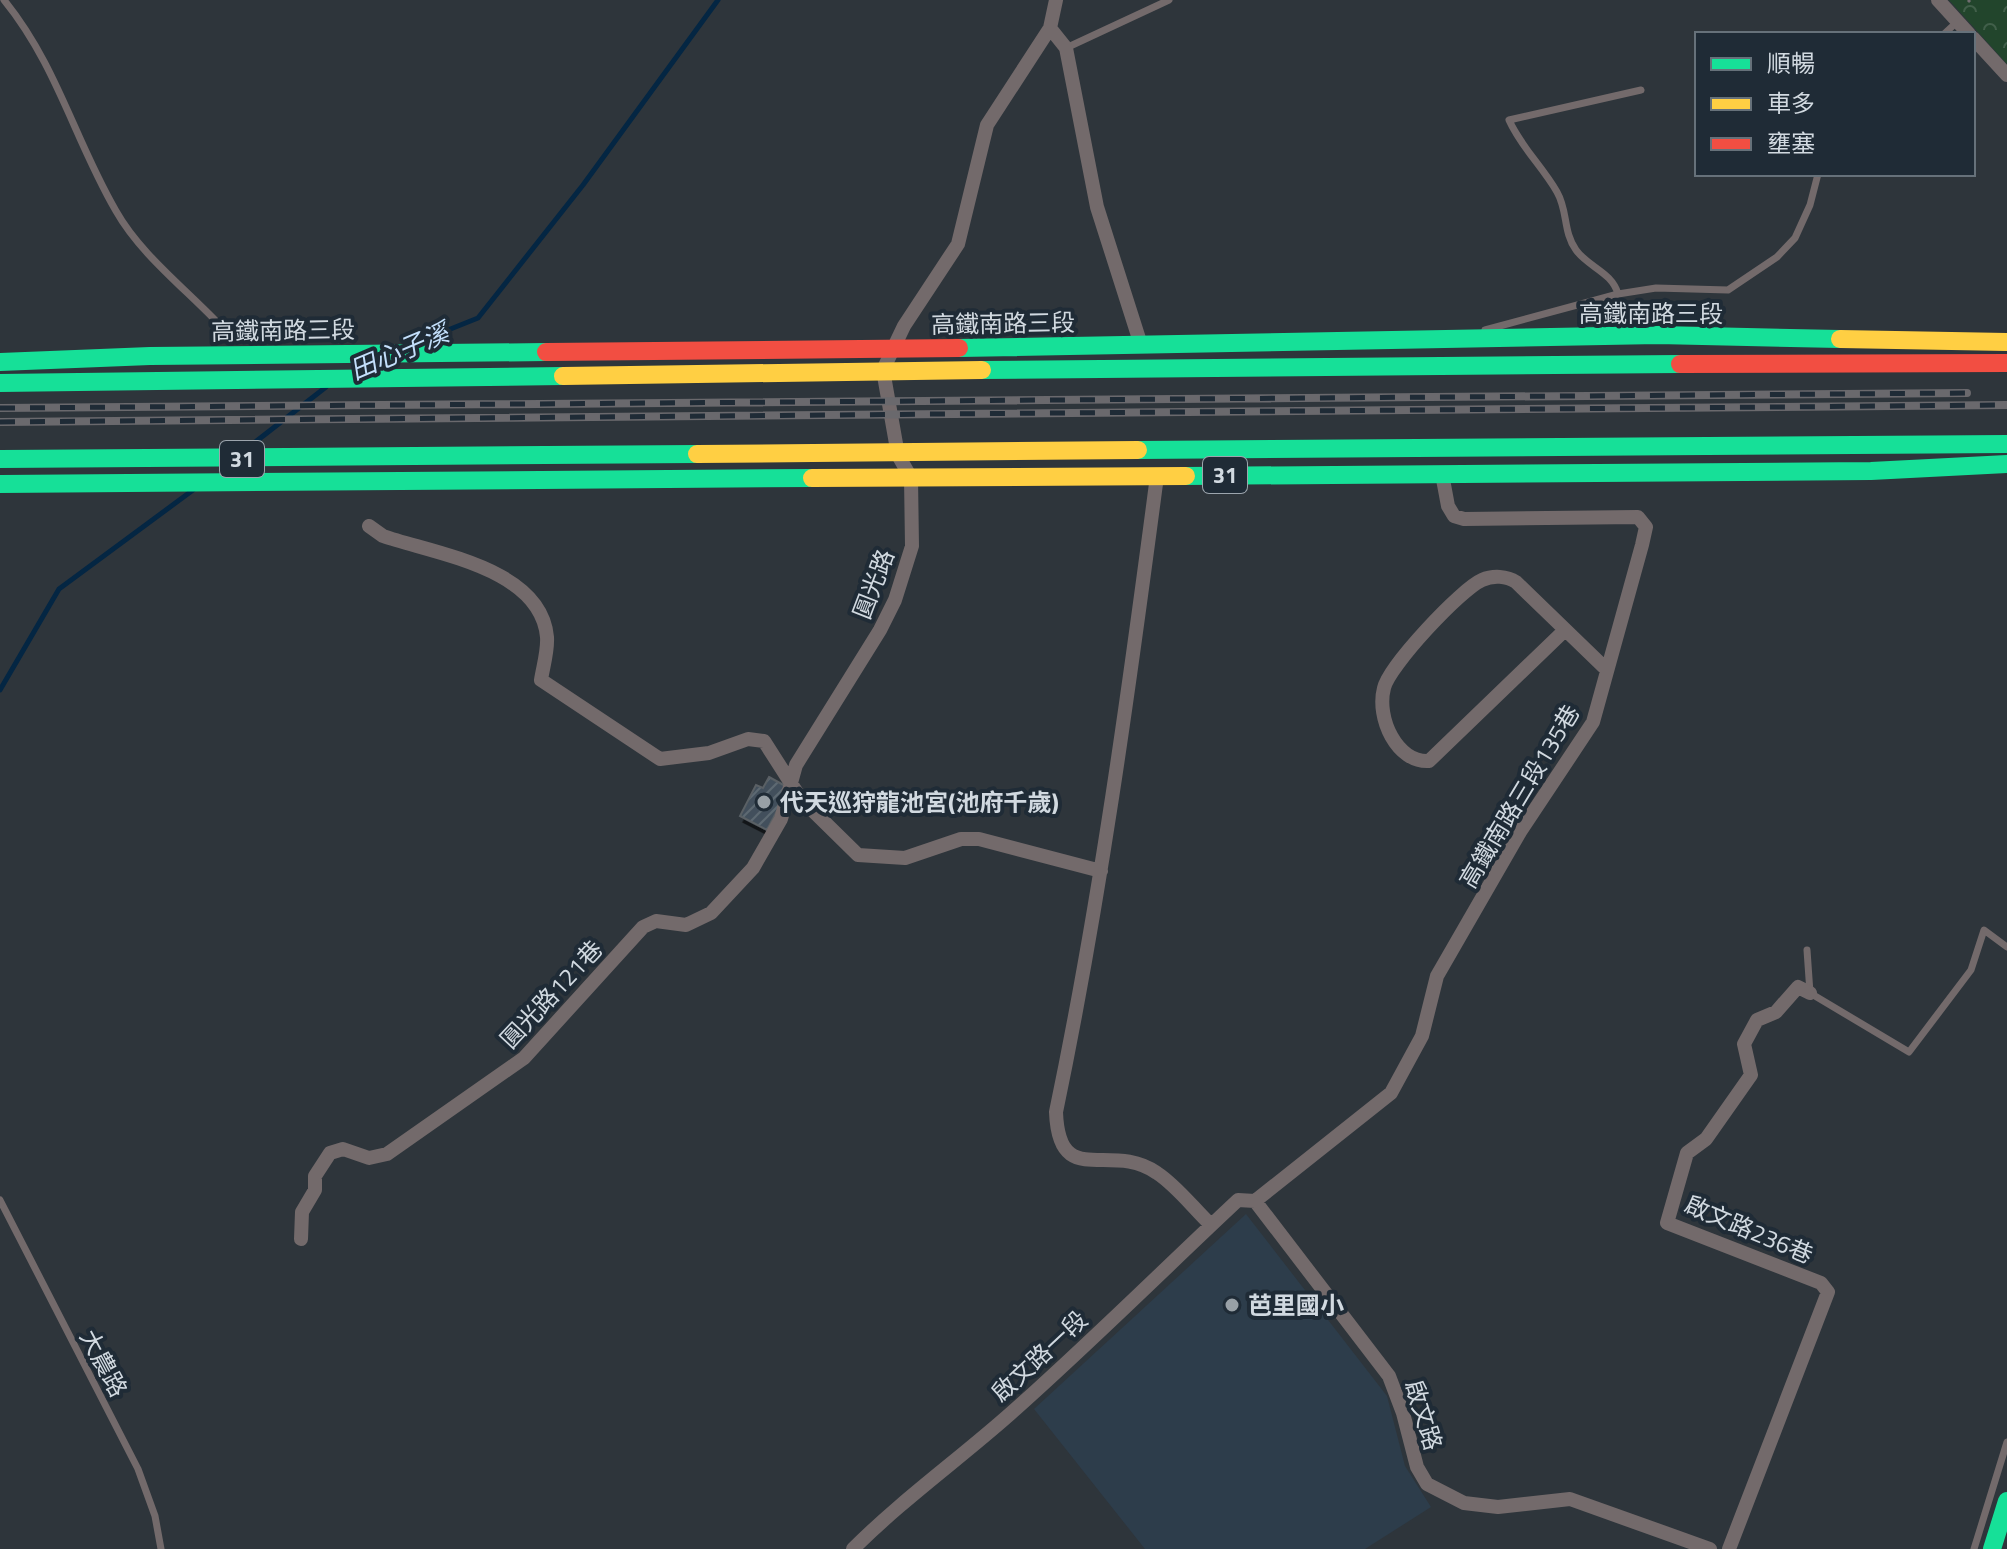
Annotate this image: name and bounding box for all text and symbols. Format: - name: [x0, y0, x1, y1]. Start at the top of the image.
- legend: [1695, 32, 1975, 176]
- text: 順暢: [1767, 45, 1815, 81]
- text: 車多: [1767, 85, 1815, 121]
- text: 壅塞: [1767, 125, 1815, 161]
- street label: 高鐵南路三段: [1579, 295, 1723, 331]
- street label: 高鐵南路三段: [931, 304, 1075, 342]
- street label: 高鐵南路三段: [211, 311, 355, 349]
- water label: 田心子溪: [344, 311, 458, 389]
- road number: 31: [220, 441, 264, 477]
- road number: 31: [1203, 457, 1247, 493]
- street label: 圓光路: [843, 544, 903, 624]
- street label: 高鐵南路三段135巷: [1450, 697, 1588, 895]
- place label: 代天巡狩龍池宮(池府千歲): [780, 784, 1059, 820]
- marker: 代天巡狩龍池宮(池府千歲): [755, 793, 773, 811]
- street label: 圓光路121巷: [491, 932, 611, 1056]
- street label: 啟文路236巷: [1679, 1186, 1819, 1272]
- place label: 芭里國小: [1248, 1287, 1344, 1323]
- marker: 芭里國小: [1223, 1296, 1241, 1314]
- street label: 啟文路一段: [983, 1302, 1095, 1410]
- street label: 大農路: [71, 1323, 137, 1403]
- street label: 啟文路: [1396, 1375, 1452, 1455]

